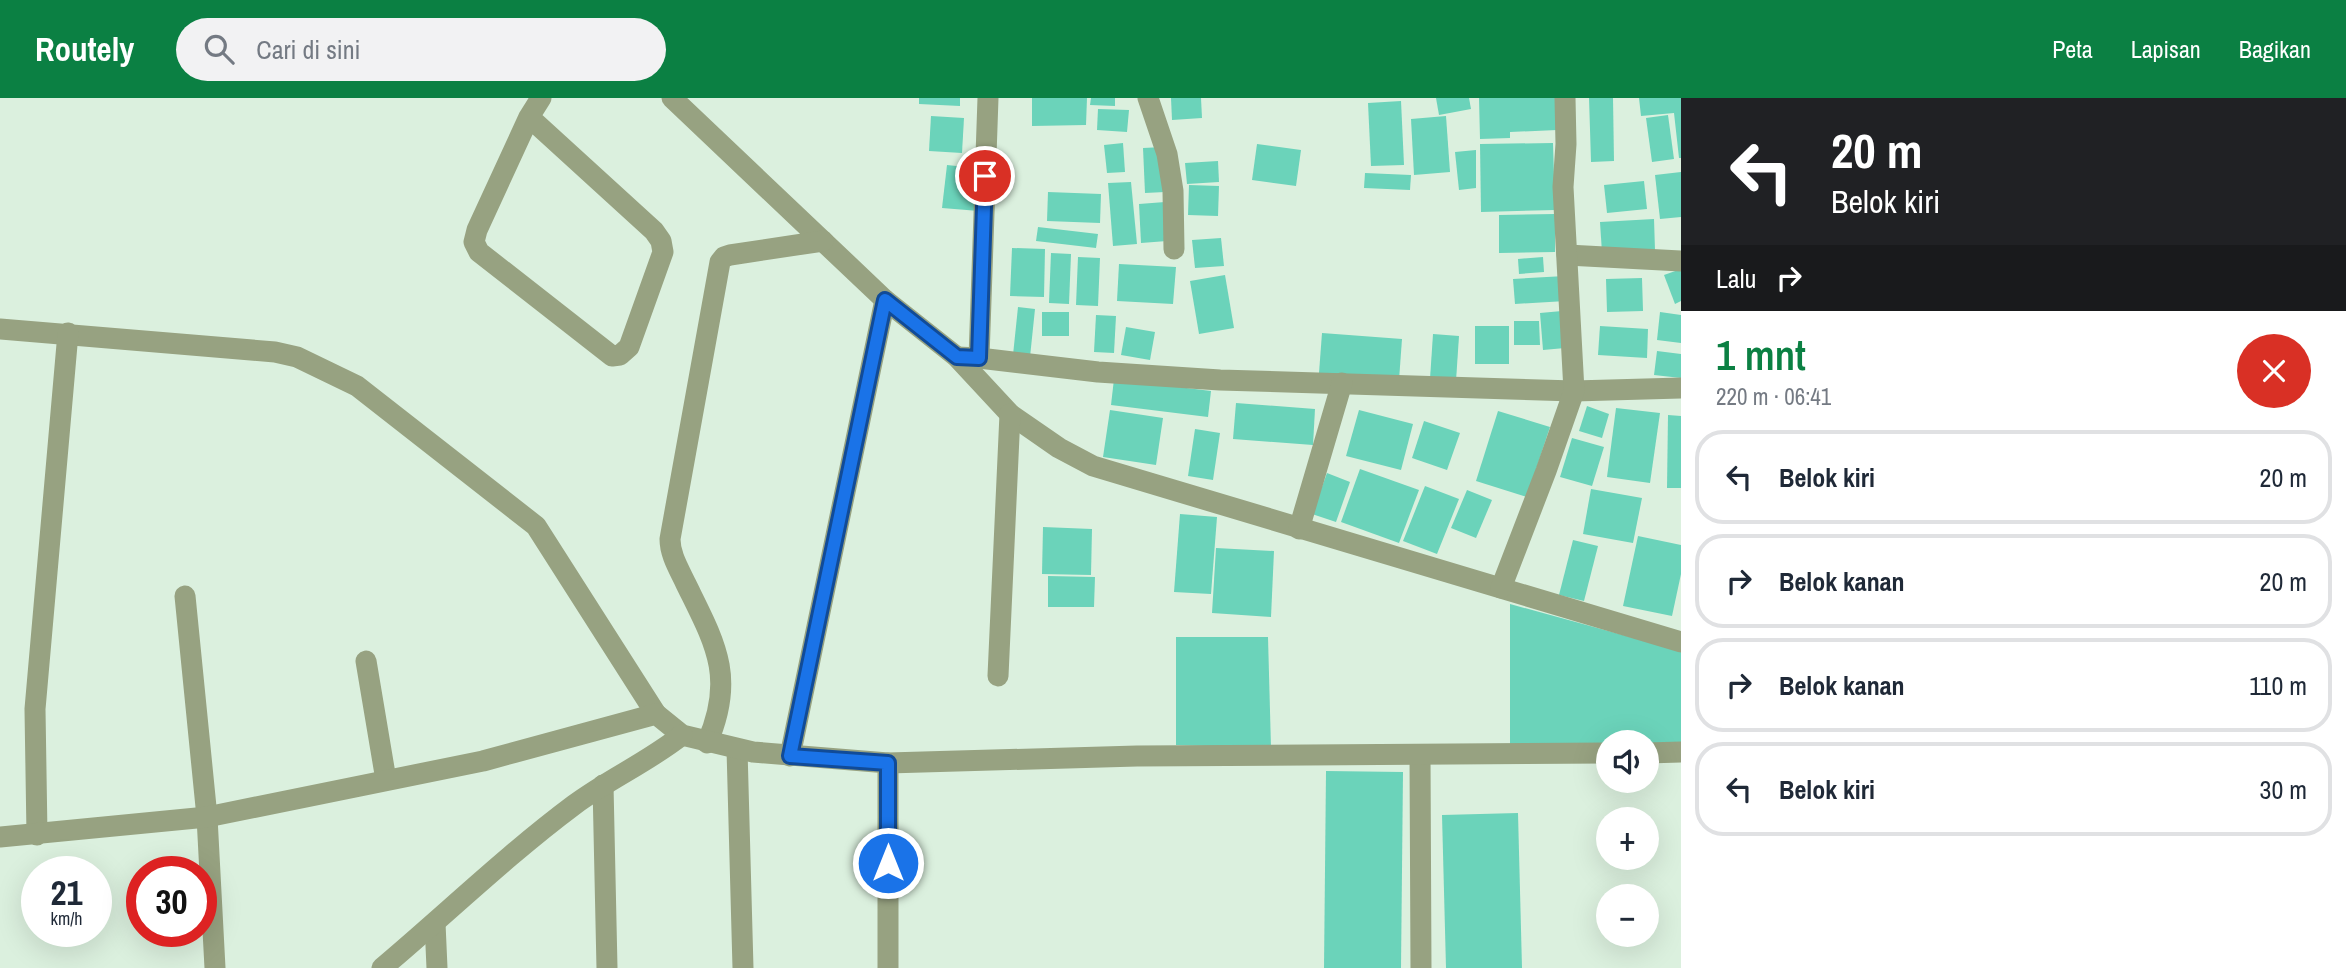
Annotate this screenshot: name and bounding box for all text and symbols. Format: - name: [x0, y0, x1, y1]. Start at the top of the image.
- search box: [176, 18, 666, 81]
- text: Routely: [35, 27, 134, 71]
- icon: search: [200, 30, 238, 68]
- text: Cari di sini: [256, 32, 361, 67]
- text: Peta: [2052, 33, 2093, 65]
- text: Lapisan: [2131, 33, 2201, 65]
- text: Bagikan: [2239, 33, 2311, 65]
- text: 20 m: [1831, 117, 1923, 183]
- icon: left: [1716, 126, 1807, 217]
- pin: [955, 146, 1015, 206]
- icon: arrive: [966, 157, 1004, 195]
- text: Belok kiri: [1831, 180, 1940, 223]
- icon: right: [1770, 259, 1808, 297]
- text: Lalu: [1716, 261, 1756, 296]
- text: 1 mnt: [1716, 327, 1806, 383]
- button: close: [2237, 334, 2311, 408]
- text: 220 m · 06:41: [1716, 381, 1831, 412]
- icon: left: [1720, 458, 1758, 496]
- text: Belok kiri: [1779, 460, 1875, 495]
- text: 20 m: [2260, 460, 2307, 495]
- icon: right: [1720, 562, 1758, 600]
- text: Belok kanan: [1779, 564, 1905, 599]
- text: 20 m: [2260, 564, 2307, 599]
- icon: right: [1720, 666, 1758, 704]
- text: Belok kanan: [1779, 668, 1905, 703]
- text: 110 m: [2249, 668, 2307, 703]
- map controls: [1596, 730, 1659, 947]
- button: sound: [1596, 730, 1659, 793]
- icon: left: [1720, 770, 1758, 808]
- text: Belok kiri: [1779, 772, 1875, 807]
- text: 30 m: [2260, 772, 2307, 807]
- button: +: [1596, 807, 1659, 870]
- position arrow: [851, 826, 925, 900]
- speed limit sign: 30: [126, 856, 217, 947]
- text: 21: [51, 869, 82, 916]
- button: −: [1596, 884, 1659, 947]
- text: km/h: [51, 906, 83, 931]

